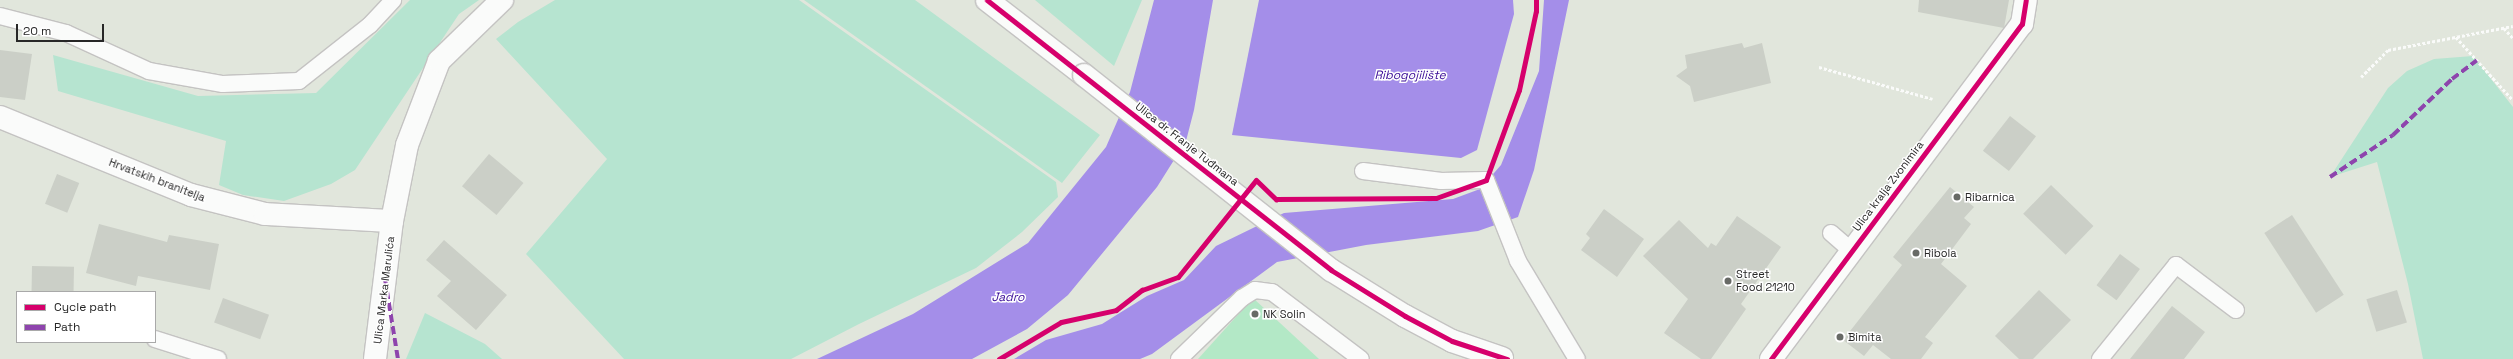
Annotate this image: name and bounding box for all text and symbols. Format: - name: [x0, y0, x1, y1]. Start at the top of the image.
- scale bar: [18, 16, 106, 42]
- text: 20 m: [23, 23, 51, 39]
- water label: Ribogojilište: [1374, 69, 1446, 83]
- street label: Ulica dr. Franje Tuđmana: [1133, 99, 1241, 189]
- street label: Ulica kralja Zvonimira: [1850, 138, 1926, 234]
- street label: Hrvatskih branitelja: [107, 156, 207, 204]
- place label: Ribarnica: [1965, 190, 2015, 204]
- marker: Ribarnica: [1952, 192, 1962, 202]
- street label: Ulica Marka Marulića: [371, 235, 397, 345]
- place label: Ribola: [1924, 246, 1957, 260]
- marker: Ribola: [1911, 248, 1921, 258]
- place label: Street Food 21210: [1736, 268, 1795, 294]
- marker: Street Food 21210: [1723, 276, 1733, 286]
- legend: [16, 291, 156, 343]
- water label: Jadro: [991, 291, 1025, 305]
- text: Cycle path: [54, 299, 116, 315]
- place label: NK Solin: [1263, 307, 1306, 321]
- marker: NK Solin: [1250, 309, 1260, 319]
- text: Path: [54, 319, 80, 335]
- place label: Bimita: [1848, 330, 1881, 344]
- marker: Bimita: [1835, 332, 1845, 342]

